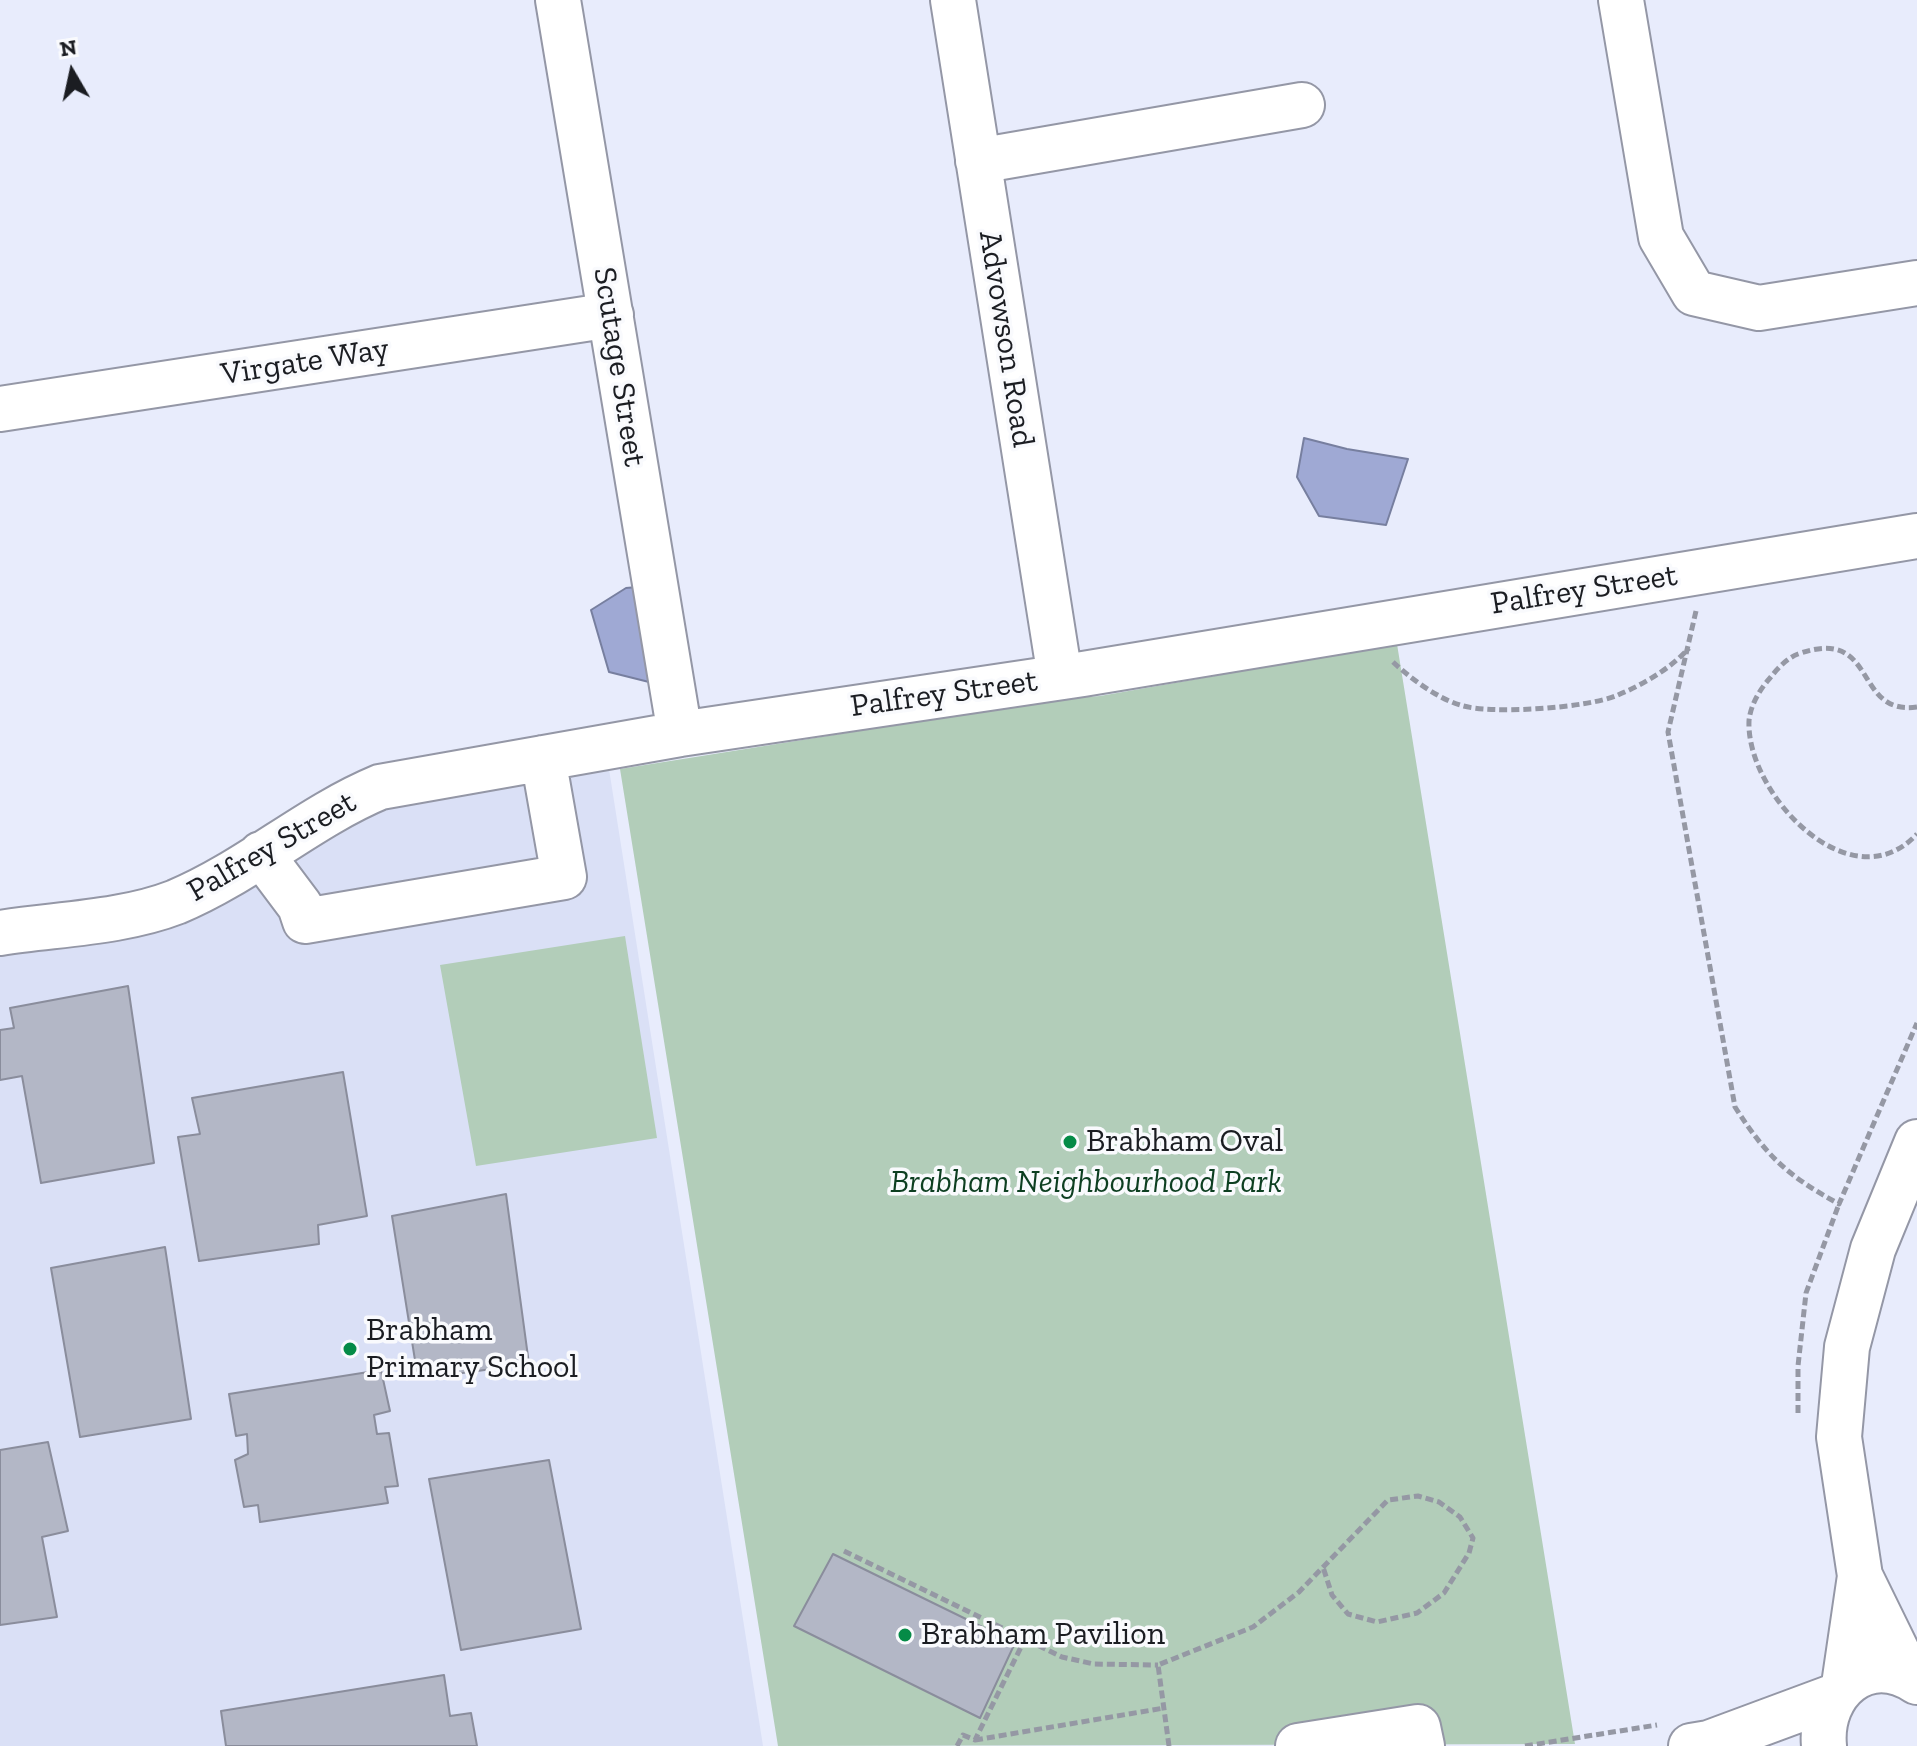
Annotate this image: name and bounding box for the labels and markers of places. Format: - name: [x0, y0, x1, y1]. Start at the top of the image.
- place label: Brabham Oval: [1086, 1123, 1283, 1161]
- marker: Brabham Oval: [1061, 1133, 1079, 1151]
- place label: Brabham Primary School: [366, 1312, 578, 1387]
- marker: Brabham Primary School: [341, 1340, 359, 1358]
- place label: Brabham Pavilion: [921, 1616, 1165, 1654]
- marker: Brabham Pavilion: [896, 1626, 914, 1644]

